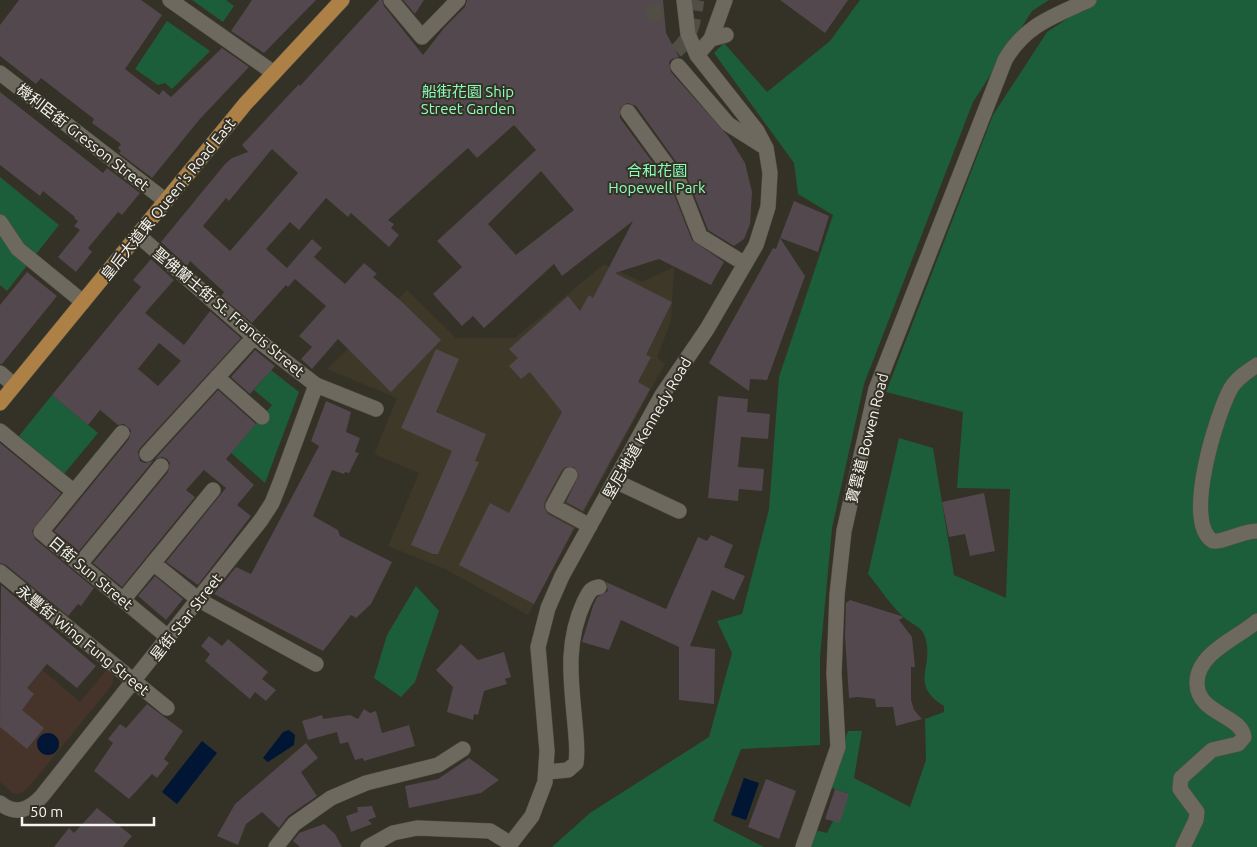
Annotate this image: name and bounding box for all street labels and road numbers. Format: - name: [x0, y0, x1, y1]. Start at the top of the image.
- street label: 機利臣街 Gresson Street: [14, 80, 153, 194]
- street label: 皇后大道東 Queen's Road East: [97, 114, 239, 283]
- street label: 聖佛蘭士街 St. Francis Street: [150, 244, 308, 380]
- street label: 堅尼地道 Kennedy Road: [600, 354, 694, 502]
- street label: 寶雲道 Bowen Road: [843, 371, 891, 505]
- street label: 日街 Sun Street: [46, 533, 136, 613]
- street label: 星街 Star Street: [147, 570, 225, 664]
- street label: 永豐街 Wing Fung Street: [13, 581, 153, 699]

